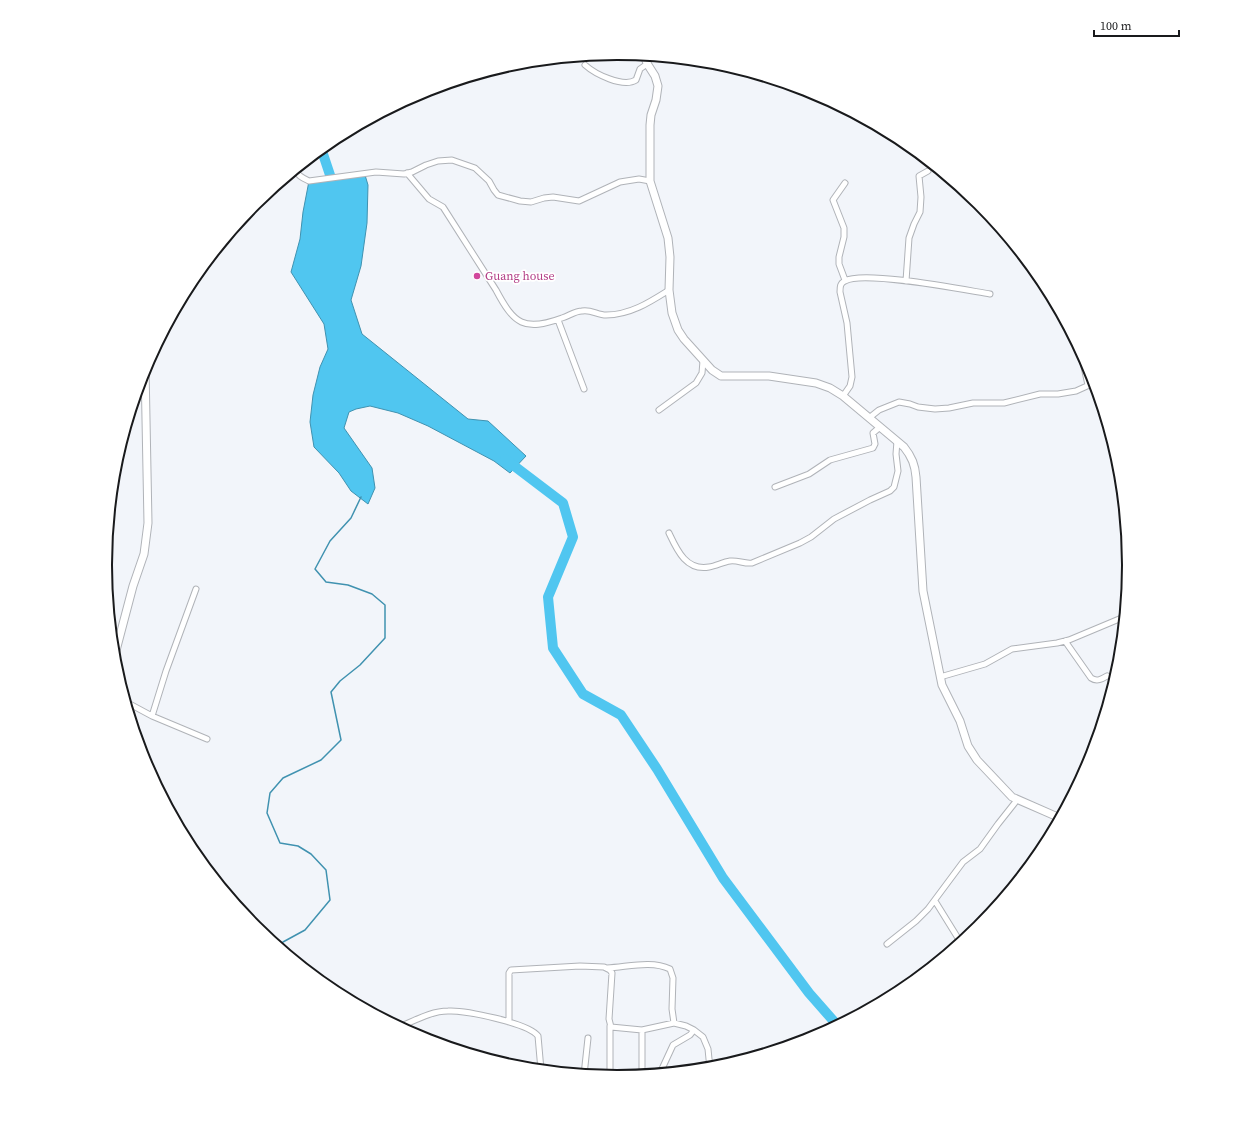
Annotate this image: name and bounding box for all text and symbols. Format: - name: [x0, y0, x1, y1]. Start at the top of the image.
- scale bar: [1094, 12, 1179, 38]
- text: 100 m: [1100, 18, 1132, 34]
- place label: Guang house: [485, 268, 555, 284]
- marker: Guang house: [472, 271, 482, 281]

